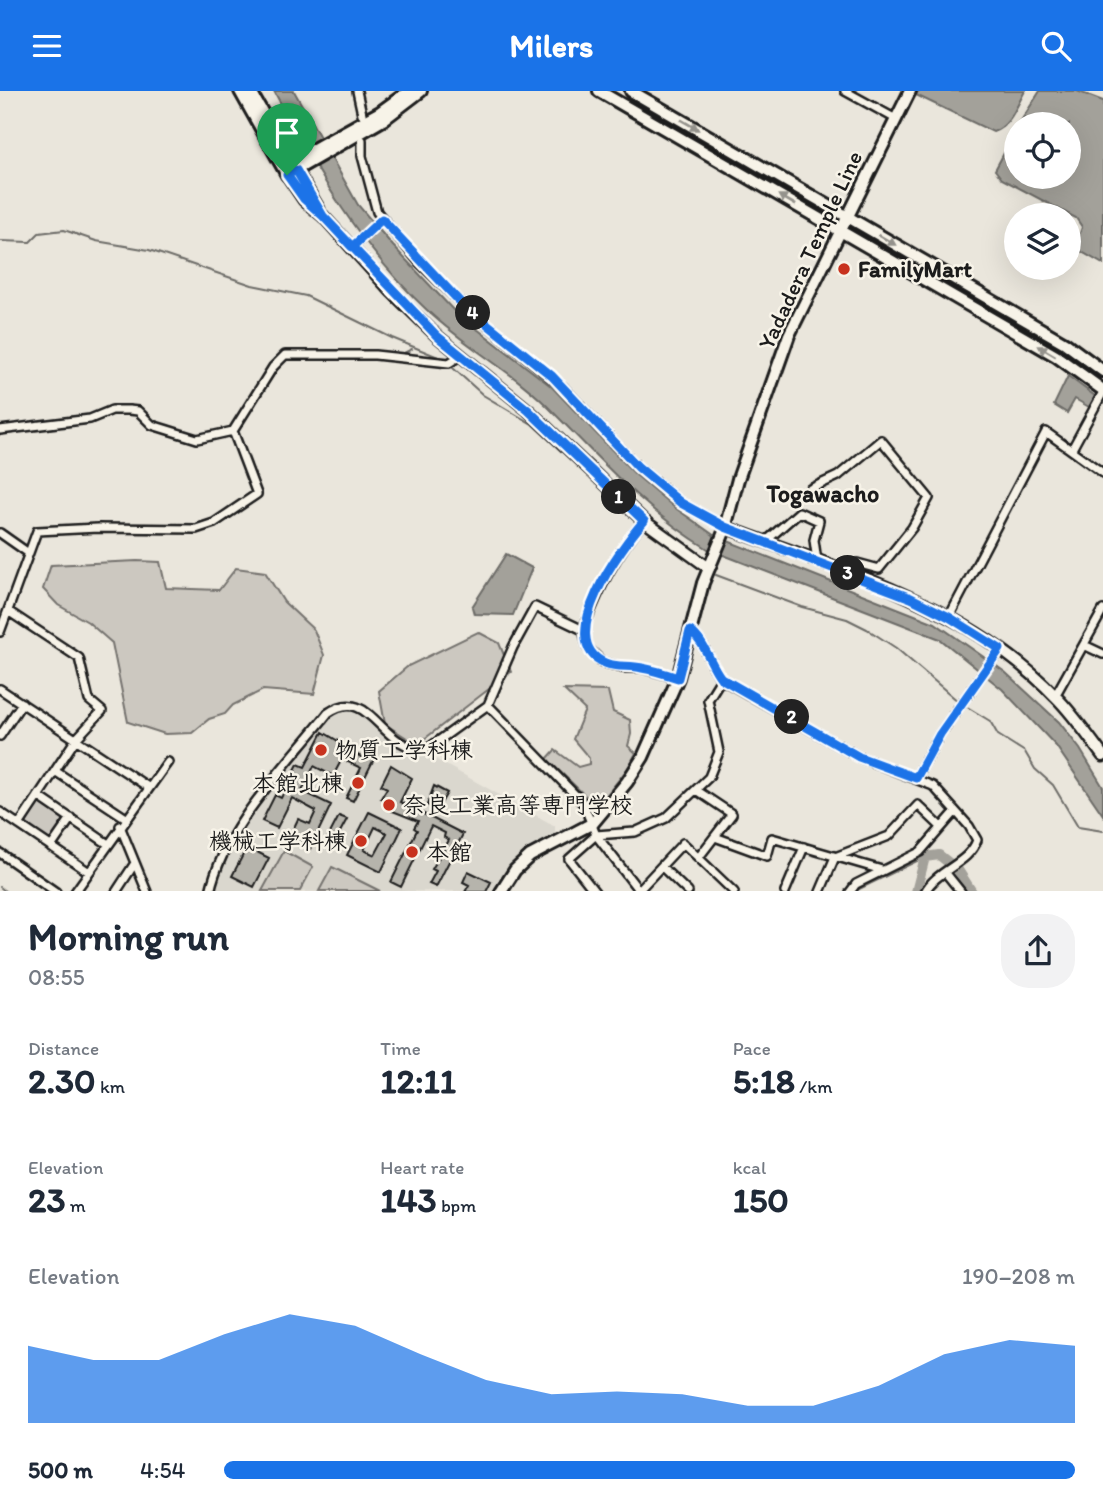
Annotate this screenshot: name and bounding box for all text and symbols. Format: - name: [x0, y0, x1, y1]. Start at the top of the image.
- icon: menu: [28, 27, 66, 65]
- text: Milers: [509, 27, 594, 65]
- icon: search: [1037, 27, 1075, 65]
- pin: [257, 103, 317, 175]
- map controls: [1004, 112, 1081, 280]
- button: locate: [1004, 112, 1081, 189]
- icon: arrive: [268, 114, 306, 152]
- one-way arrow: [681, 119, 700, 132]
- street label: Yadadera Temple Line: [752, 146, 868, 354]
- one-way arrow: [777, 194, 796, 206]
- button: layers: [1004, 203, 1081, 280]
- one-way arrow: [877, 234, 897, 246]
- place label: FamilyMart: [858, 255, 972, 283]
- marker: FamilyMart: [836, 261, 852, 277]
- pin: 4: [456, 295, 490, 331]
- text: 4: [467, 301, 478, 324]
- one-way arrow: [1037, 345, 1057, 357]
- pin: 1: [602, 479, 636, 515]
- district label: Togawacho: [766, 479, 879, 509]
- text: 1: [614, 485, 623, 508]
- pin: 3: [830, 555, 866, 591]
- text: 3: [842, 561, 853, 584]
- pin: 2: [774, 699, 810, 735]
- text: 2: [787, 705, 797, 728]
- place label: 物質工学科棟: [335, 736, 473, 764]
- marker: 物質工学科棟: [313, 742, 329, 758]
- place label: 本館北棟: [252, 769, 344, 797]
- marker: 本館北棟: [350, 775, 366, 791]
- place label: 奈良工業高等専門学校: [403, 791, 633, 819]
- marker: 奈良工業高等専門学校: [381, 797, 397, 813]
- place label: 機械工学科棟: [209, 827, 347, 855]
- marker: 機械工学科棟: [353, 833, 369, 849]
- place label: 本館: [426, 838, 472, 866]
- marker: 本館: [404, 844, 420, 860]
- text: Morning run: [28, 914, 229, 960]
- button: share: [1001, 914, 1075, 988]
- text: 08:55: [28, 963, 85, 991]
- text: Distance: [28, 1037, 99, 1060]
- text: Time: [380, 1037, 421, 1060]
- text: Pace: [733, 1037, 771, 1060]
- text: 2.30: [28, 1060, 96, 1102]
- text: 12:11: [380, 1060, 456, 1102]
- text: 5:18: [733, 1060, 795, 1102]
- text: km: [96, 1075, 125, 1098]
- text: /km: [795, 1075, 832, 1098]
- text: Elevation: [28, 1156, 104, 1179]
- text: Heart rate: [380, 1156, 464, 1179]
- text: kcal: [733, 1156, 766, 1179]
- text: 23: [28, 1179, 66, 1221]
- text: 143: [380, 1179, 437, 1221]
- text: 150: [733, 1179, 789, 1221]
- text: m: [66, 1194, 86, 1217]
- text: bpm: [437, 1194, 476, 1217]
- text: Elevation: [28, 1262, 119, 1290]
- text: 190–208 m: [962, 1262, 1075, 1290]
- text: 500 m: [28, 1456, 93, 1484]
- text: 4:54: [140, 1456, 185, 1484]

